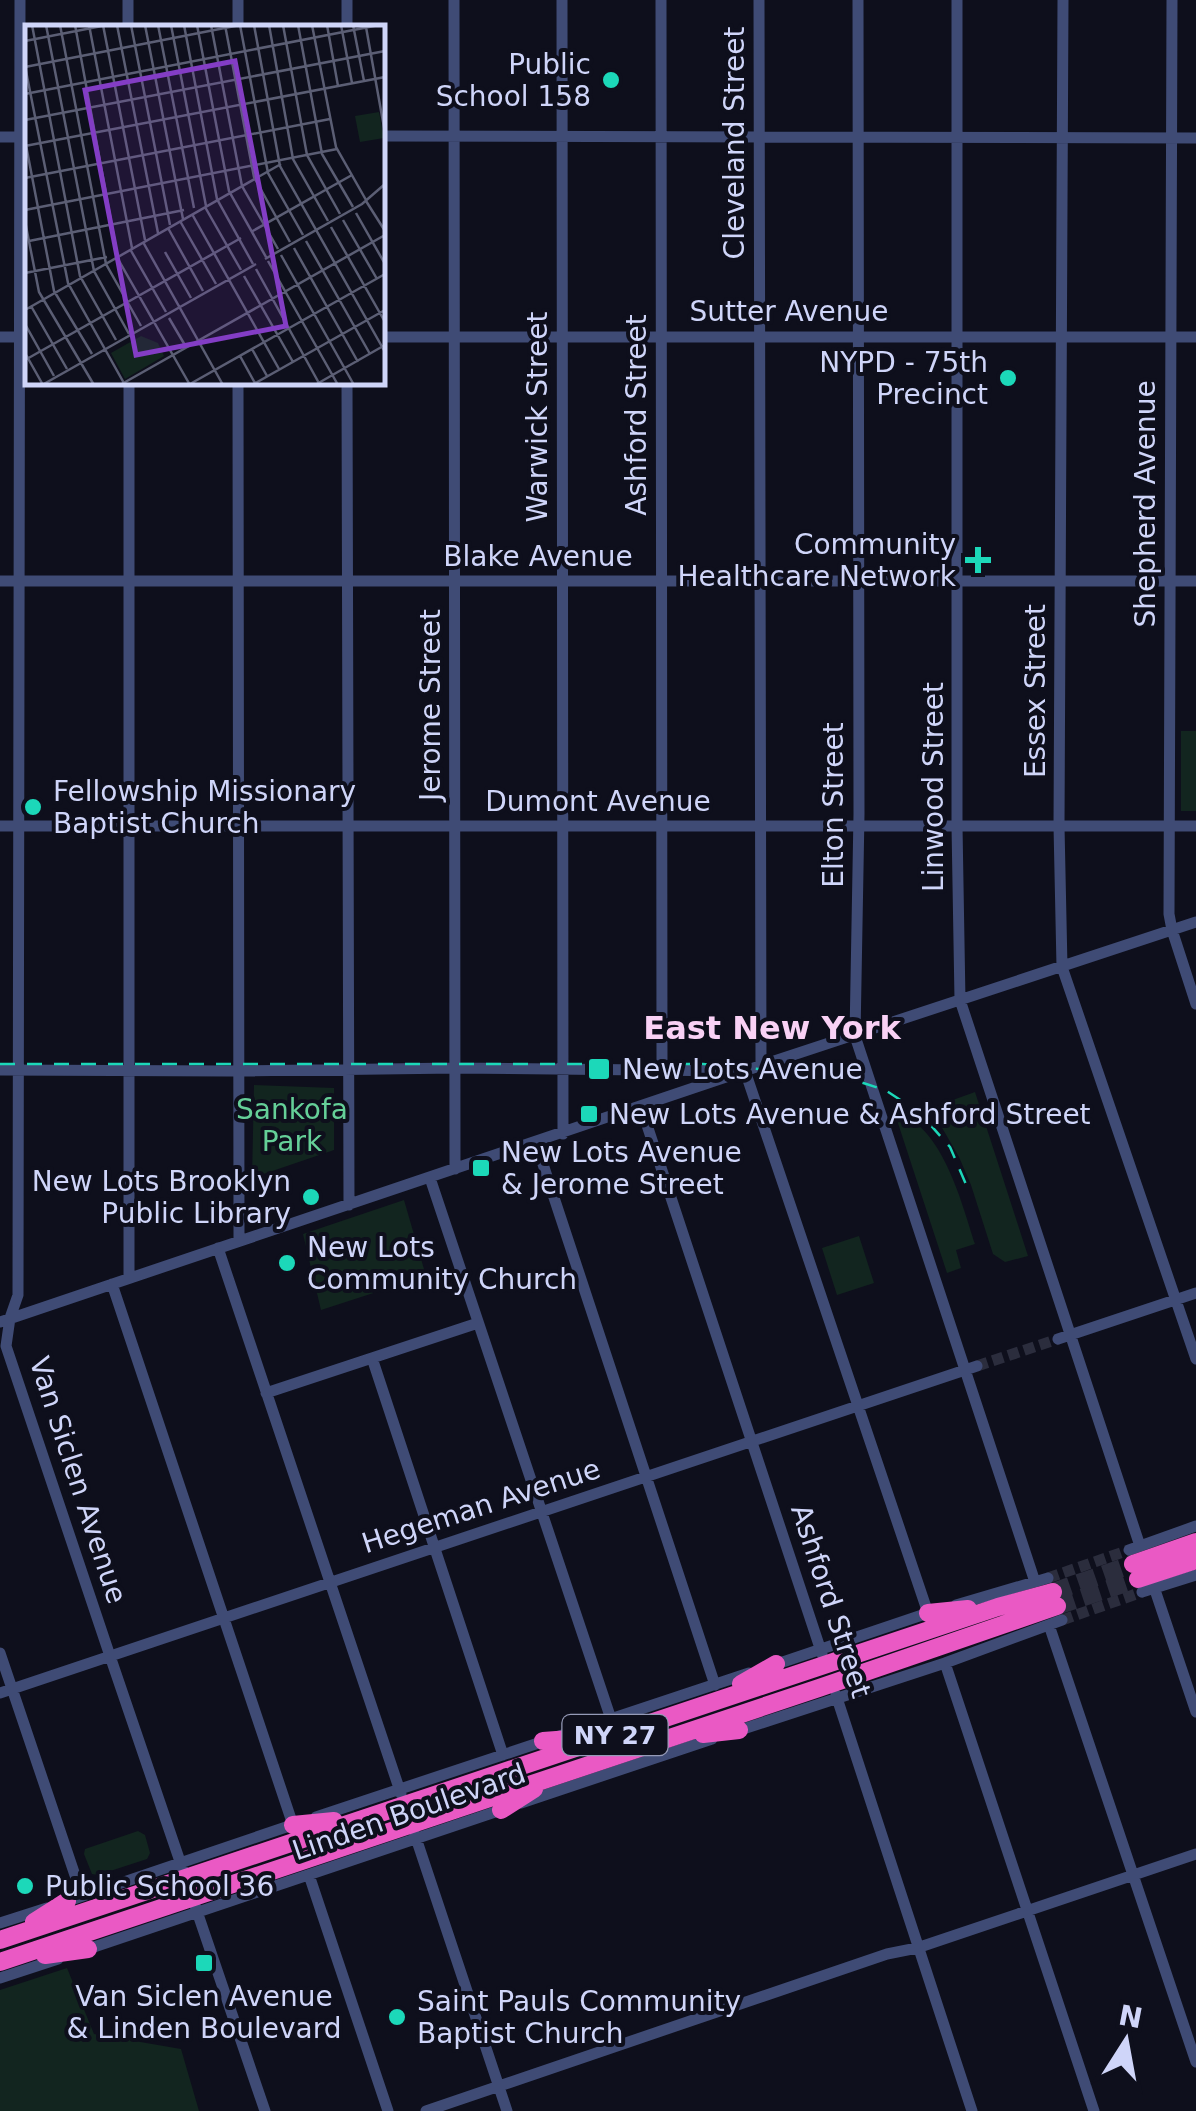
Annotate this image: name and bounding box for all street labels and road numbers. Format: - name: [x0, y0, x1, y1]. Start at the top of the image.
- street label: Cleveland Street: [718, 27, 751, 259]
- street label: Sutter Avenue: [689, 295, 889, 328]
- street label: Warwick Street: [521, 312, 554, 522]
- street label: Ashford Street: [620, 314, 653, 516]
- street label: Shepherd Avenue: [1129, 380, 1162, 628]
- street label: Blake Avenue: [443, 540, 633, 573]
- street label: Essex Street: [1019, 604, 1052, 778]
- street label: Jerome Street: [414, 609, 447, 803]
- street label: Linwood Street: [917, 682, 950, 892]
- street label: Elton Street: [817, 722, 850, 888]
- street label: Dumont Avenue: [485, 785, 711, 818]
- street label: Van Siclen Avenue: [23, 1352, 133, 1608]
- street label: Hegeman Avenue: [358, 1452, 604, 1560]
- street label: Ashford Street: [784, 1500, 878, 1702]
- road number: NY 27: [562, 1715, 668, 1755]
- street label: Linden Boulevard: [288, 1757, 530, 1867]

